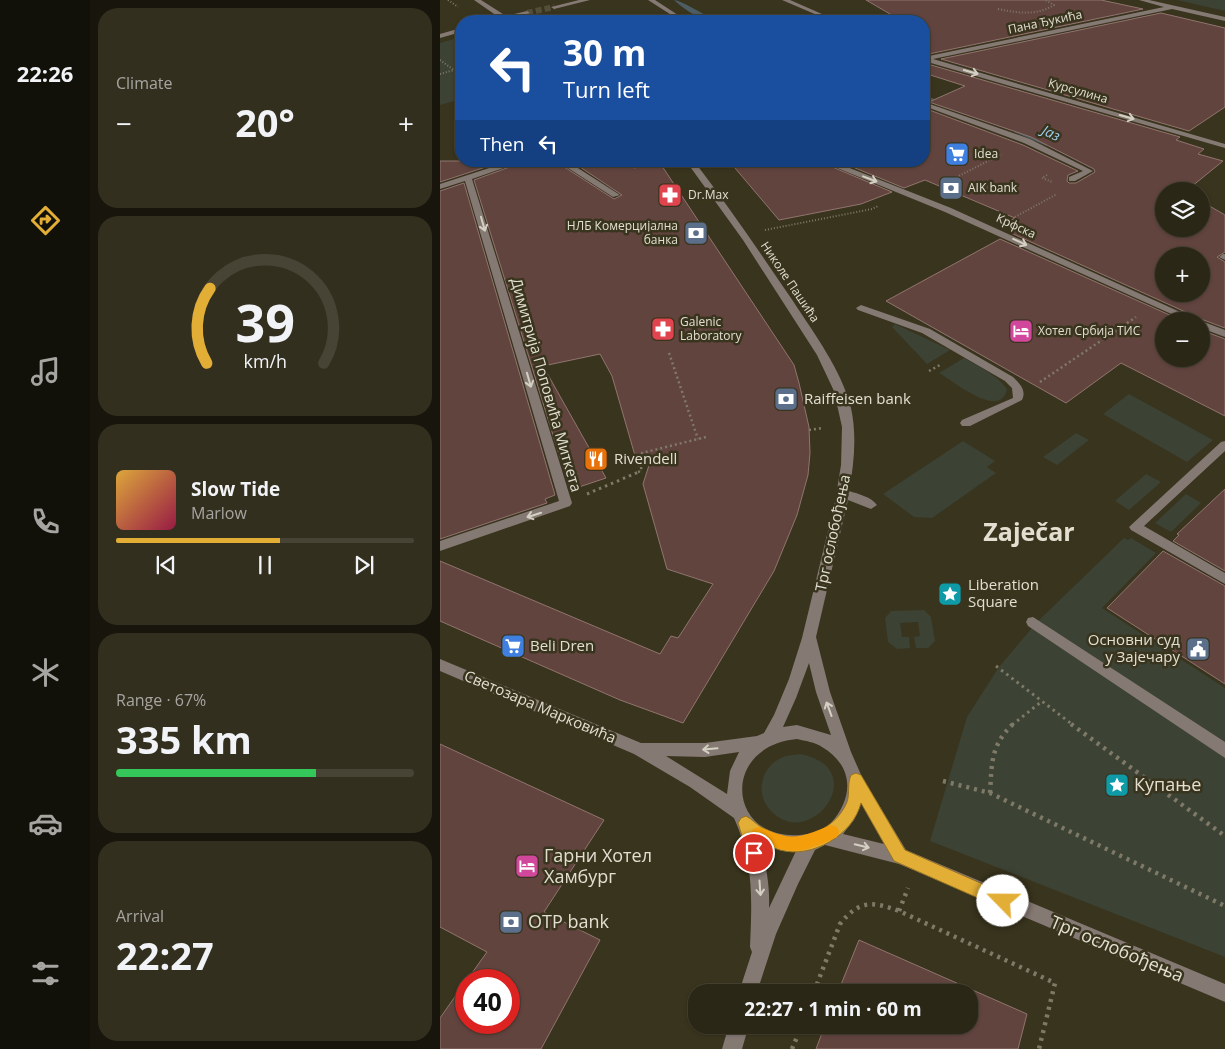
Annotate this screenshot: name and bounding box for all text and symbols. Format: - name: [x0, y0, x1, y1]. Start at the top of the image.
- street label: Пана Ђукића: [1006, 5, 1084, 38]
- text: 30 m: [563, 29, 646, 76]
- icon: left: [480, 35, 545, 100]
- text: 22:26: [17, 58, 73, 88]
- one-way arrow: [963, 68, 979, 78]
- text: Climate: [116, 72, 173, 94]
- text: Turn left: [563, 74, 650, 104]
- street label: Курсулина: [1046, 74, 1110, 107]
- text: 20°: [235, 96, 295, 148]
- text: −: [116, 104, 132, 142]
- text: +: [398, 104, 414, 142]
- one-way arrow: [1119, 113, 1135, 123]
- water label: Јаз: [1036, 119, 1063, 145]
- icon: left: [534, 130, 562, 158]
- text: Then: [480, 131, 524, 157]
- supermarket icon: Idea: [944, 141, 970, 167]
- place label: Idea: [974, 145, 998, 162]
- one-way arrow: [862, 175, 877, 184]
- bank icon: AIK bank: [938, 175, 964, 201]
- place label: AIK bank: [968, 179, 1018, 196]
- pharmacy icon: Dr.Max: [657, 182, 683, 208]
- map controls: [1155, 182, 1210, 367]
- button: layers: [1155, 182, 1210, 237]
- place label: Dr.Max: [688, 186, 729, 203]
- icon: directions: [28, 203, 63, 238]
- street label: Крфска: [994, 209, 1039, 242]
- one-way arrow: [479, 216, 489, 232]
- place label: НЛБ Комерцијална банка: [567, 217, 678, 248]
- bank icon: НЛБ Комерцијална банка: [683, 220, 709, 246]
- one-way arrow: [1012, 237, 1027, 247]
- street label: Николе Пашића: [757, 238, 824, 326]
- button: +: [1155, 247, 1210, 302]
- street label: Димитрија Поповића Миткета: [507, 275, 587, 494]
- text: 39: [235, 286, 295, 357]
- button: −: [1155, 312, 1210, 367]
- place label: Galenic Laboratory: [680, 313, 742, 344]
- pharmacy icon: Galenic Laboratory: [650, 316, 676, 342]
- hotel icon: Хотел Србија ТИС: [1008, 318, 1034, 344]
- place label: Хотел Србија ТИС: [1038, 322, 1141, 339]
- text: km/h: [243, 349, 287, 373]
- icon: music: [28, 354, 63, 389]
- one-way arrow: [525, 371, 535, 387]
- bank icon: Raiffeisen bank: [773, 386, 799, 412]
- place label: Raiffeisen bank: [804, 388, 911, 408]
- restaurant icon: Rivendell: [583, 446, 609, 472]
- place label: Rivendell: [614, 448, 677, 468]
- street label: Трг ослобођења: [810, 473, 854, 593]
- text: Slow Tide: [191, 476, 280, 502]
- text: Marlow: [191, 502, 247, 524]
- icon: phone: [28, 504, 63, 539]
- one-way arrow: [526, 511, 542, 521]
- district label: Zaječar: [983, 514, 1075, 548]
- icon: previous: [152, 551, 180, 579]
- icon: pause: [251, 551, 279, 579]
- icon: next: [350, 551, 378, 579]
- place label: Liberation Square: [968, 574, 1039, 611]
- place icon: Liberation Square: [937, 581, 963, 607]
- place label: Основни суд у Зајечару: [1088, 629, 1180, 666]
- supermarket icon: Beli Dren: [500, 633, 526, 659]
- place label: Beli Dren: [530, 635, 594, 655]
- public building icon: Основни суд у Зајечару: [1185, 636, 1211, 662]
- icon: climate: [28, 655, 63, 690]
- street label: Светозара Марковића: [461, 665, 619, 747]
- text: Range · 67%: [116, 689, 206, 711]
- one-way arrow: [823, 701, 833, 717]
- text: 335 km: [116, 713, 252, 765]
- one-way arrow: [702, 744, 718, 754]
- place icon: Купање: [1104, 772, 1130, 798]
- place label: Купање: [1134, 772, 1201, 796]
- icon: car: [28, 806, 63, 841]
- pin: [733, 832, 775, 874]
- icon: arrive: [740, 839, 768, 867]
- one-way arrow: [853, 842, 869, 851]
- place label: Гарни Хотел Хамбург: [544, 843, 652, 888]
- hotel icon: Гарни Хотел Хамбург: [514, 853, 540, 879]
- position arrow: [976, 874, 1028, 926]
- one-way arrow: [756, 879, 765, 895]
- text: Arrival: [116, 905, 164, 927]
- bank icon: OTP bank: [498, 909, 524, 935]
- place label: OTP bank: [528, 909, 609, 933]
- street label: Трг ослобођења: [1047, 909, 1188, 987]
- text: 22:27: [116, 929, 214, 981]
- icon: filters: [28, 956, 63, 991]
- speed limit sign: 40: [455, 969, 520, 1034]
- text: 22:27 · 1 min · 60 m: [744, 996, 922, 1022]

